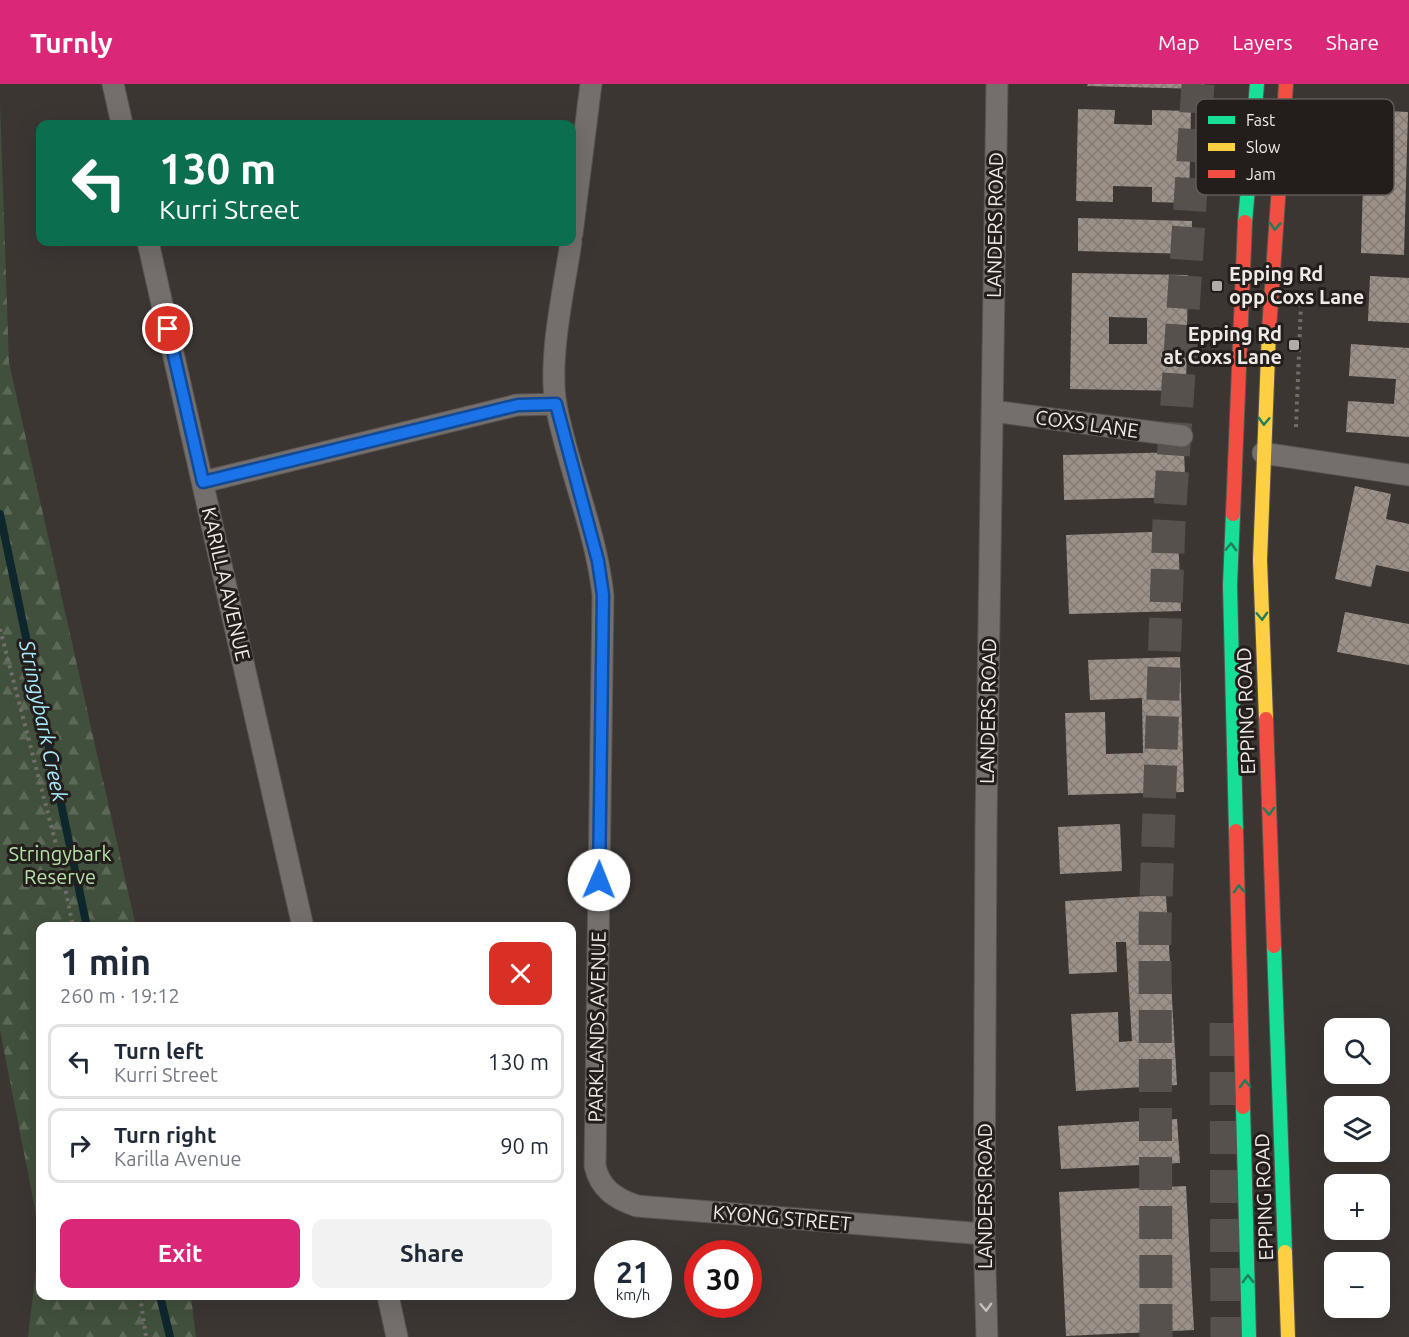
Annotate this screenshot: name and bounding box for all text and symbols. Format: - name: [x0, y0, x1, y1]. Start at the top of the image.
- text: Turnly: [30, 27, 113, 58]
- text: Map: [1158, 30, 1199, 54]
- text: Layers: [1232, 30, 1293, 54]
- text: Share: [1326, 30, 1379, 54]
- legend: [1196, 99, 1394, 195]
- text: Fast: [1246, 111, 1276, 129]
- text: Slow: [1246, 138, 1281, 156]
- icon: left: [60, 144, 138, 222]
- text: 130 m: [159, 145, 276, 192]
- street label: LANDERS ROAD: [982, 152, 1007, 298]
- text: Jam: [1246, 165, 1276, 183]
- text: Kurri Street: [159, 194, 299, 224]
- one-way arrow: [1269, 222, 1282, 231]
- place label: Epping Rd opp Coxs Lane: [1229, 262, 1364, 308]
- marker: Epping Rd opp Coxs Lane: [1210, 279, 1224, 293]
- pin: [142, 303, 193, 354]
- icon: arrive: [151, 312, 184, 345]
- place label: Epping Rd at Coxs Lane: [1163, 322, 1282, 368]
- marker: Epping Rd at Coxs Lane: [1287, 338, 1301, 352]
- street label: COXS LANE: [1034, 405, 1140, 442]
- one-way arrow: [1258, 416, 1271, 425]
- street label: KARILLA AVENUE: [198, 505, 255, 663]
- one-way arrow: [1225, 542, 1238, 551]
- one-way arrow: [1256, 611, 1269, 620]
- water label: Stringybark Creek: [15, 637, 73, 804]
- street label: LANDERS ROAD: [975, 638, 1000, 784]
- street label: EPPING ROAD: [1232, 647, 1259, 775]
- one-way arrow: [1263, 806, 1275, 815]
- park label: Stringybark Reserve: [9, 842, 111, 888]
- position arrow: [567, 848, 631, 912]
- one-way arrow: [1233, 884, 1246, 893]
- street label: PARKLANDS AVENUE: [583, 931, 610, 1123]
- text: 1 min: [60, 941, 151, 982]
- button: close: [489, 942, 552, 1005]
- text: 260 m · 19:12: [60, 984, 180, 1007]
- map controls: [1324, 1018, 1390, 1318]
- button: search: [1324, 1018, 1390, 1084]
- text: Turn left: [114, 1038, 204, 1063]
- icon: left: [63, 1045, 96, 1078]
- text: 130 m: [488, 1049, 549, 1074]
- text: Kurri Street: [114, 1063, 218, 1086]
- one-way arrow: [1238, 1079, 1251, 1088]
- button: layers: [1324, 1096, 1390, 1162]
- text: Turn right: [114, 1122, 216, 1147]
- street label: LANDERS ROAD: [973, 1123, 996, 1269]
- icon: right: [63, 1129, 96, 1162]
- text: 90 m: [500, 1133, 549, 1158]
- street label: EPPING ROAD: [1250, 1133, 1277, 1261]
- text: Karilla Avenue: [114, 1147, 242, 1170]
- button: +: [1324, 1174, 1390, 1240]
- street label: KYONG STREET: [712, 1200, 852, 1235]
- button: Exit: [60, 1219, 300, 1288]
- button: Share: [312, 1219, 552, 1288]
- speed limit sign: 30: [684, 1240, 762, 1318]
- button: −: [1324, 1252, 1390, 1318]
- text: 21: [616, 1255, 650, 1289]
- one-way arrow: [1242, 1274, 1254, 1283]
- text: km/h: [616, 1286, 650, 1303]
- one-way arrow: [980, 1302, 993, 1311]

